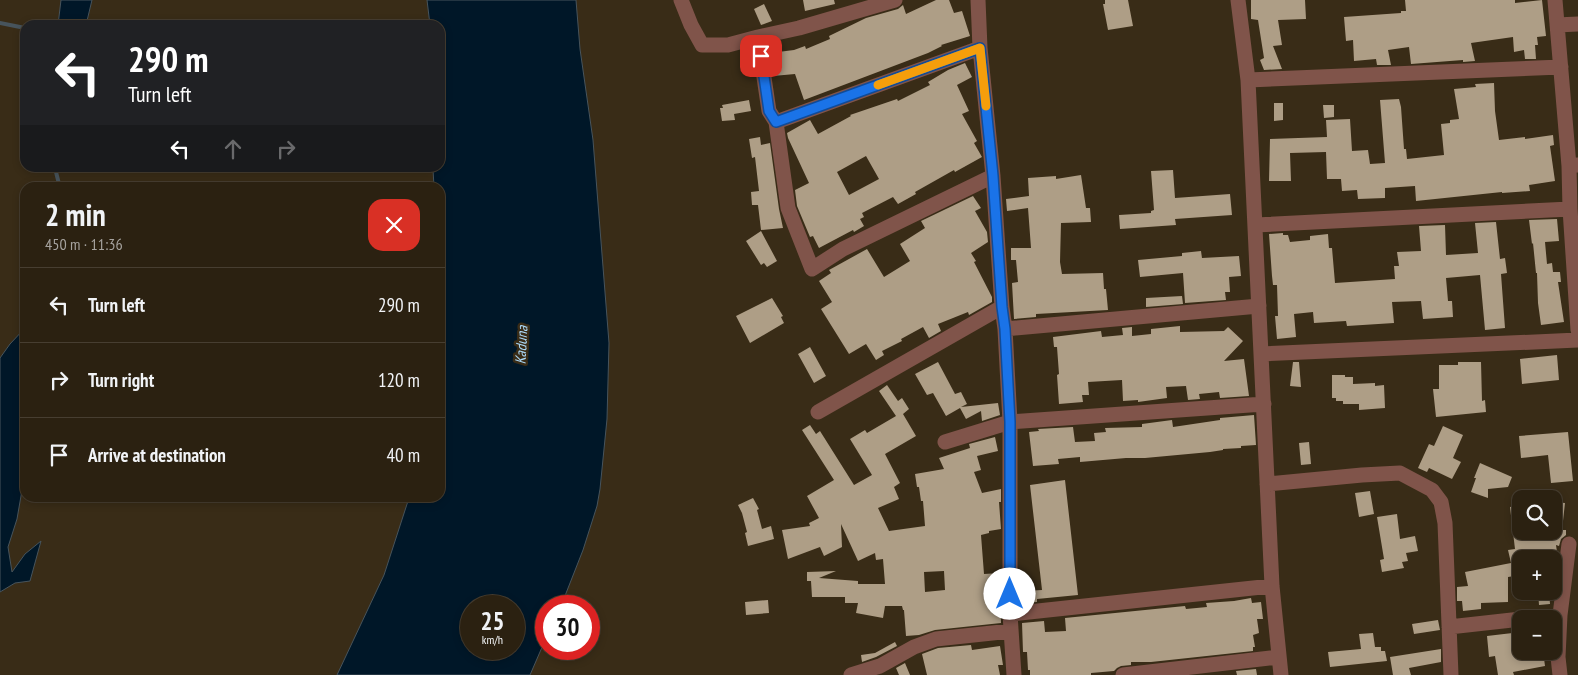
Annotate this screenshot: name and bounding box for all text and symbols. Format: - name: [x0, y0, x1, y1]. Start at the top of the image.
- pin: [740, 35, 782, 77]
- text: 290 m: [128, 36, 209, 82]
- icon: left: [45, 40, 110, 105]
- icon: arrive: [747, 42, 775, 70]
- text: Turn left: [128, 80, 192, 108]
- icon: left: [166, 135, 194, 163]
- icon: ahead: [219, 135, 247, 163]
- icon: right: [272, 135, 300, 163]
- text: 2 min: [45, 195, 106, 234]
- button: close: [368, 199, 420, 251]
- text: 450 m · 11:36: [45, 234, 123, 254]
- icon: left: [45, 291, 73, 319]
- text: Turn left: [88, 293, 145, 317]
- text: 290 m: [378, 293, 420, 317]
- water label: Kaduna: [511, 324, 532, 365]
- icon: right: [45, 366, 73, 394]
- text: Turn right: [88, 368, 154, 392]
- text: 120 m: [378, 368, 420, 392]
- icon: arrive: [45, 441, 73, 469]
- text: Arrive at destination: [88, 443, 226, 467]
- text: 40 m: [387, 443, 420, 467]
- map controls: [1512, 490, 1562, 660]
- button: search: [1512, 490, 1562, 540]
- button: +: [1512, 550, 1562, 600]
- position arrow: [983, 567, 1035, 619]
- speed limit sign: 30: [535, 595, 600, 660]
- text: 25: [481, 605, 504, 637]
- button: −: [1512, 610, 1562, 660]
- text: km/h: [482, 632, 503, 647]

